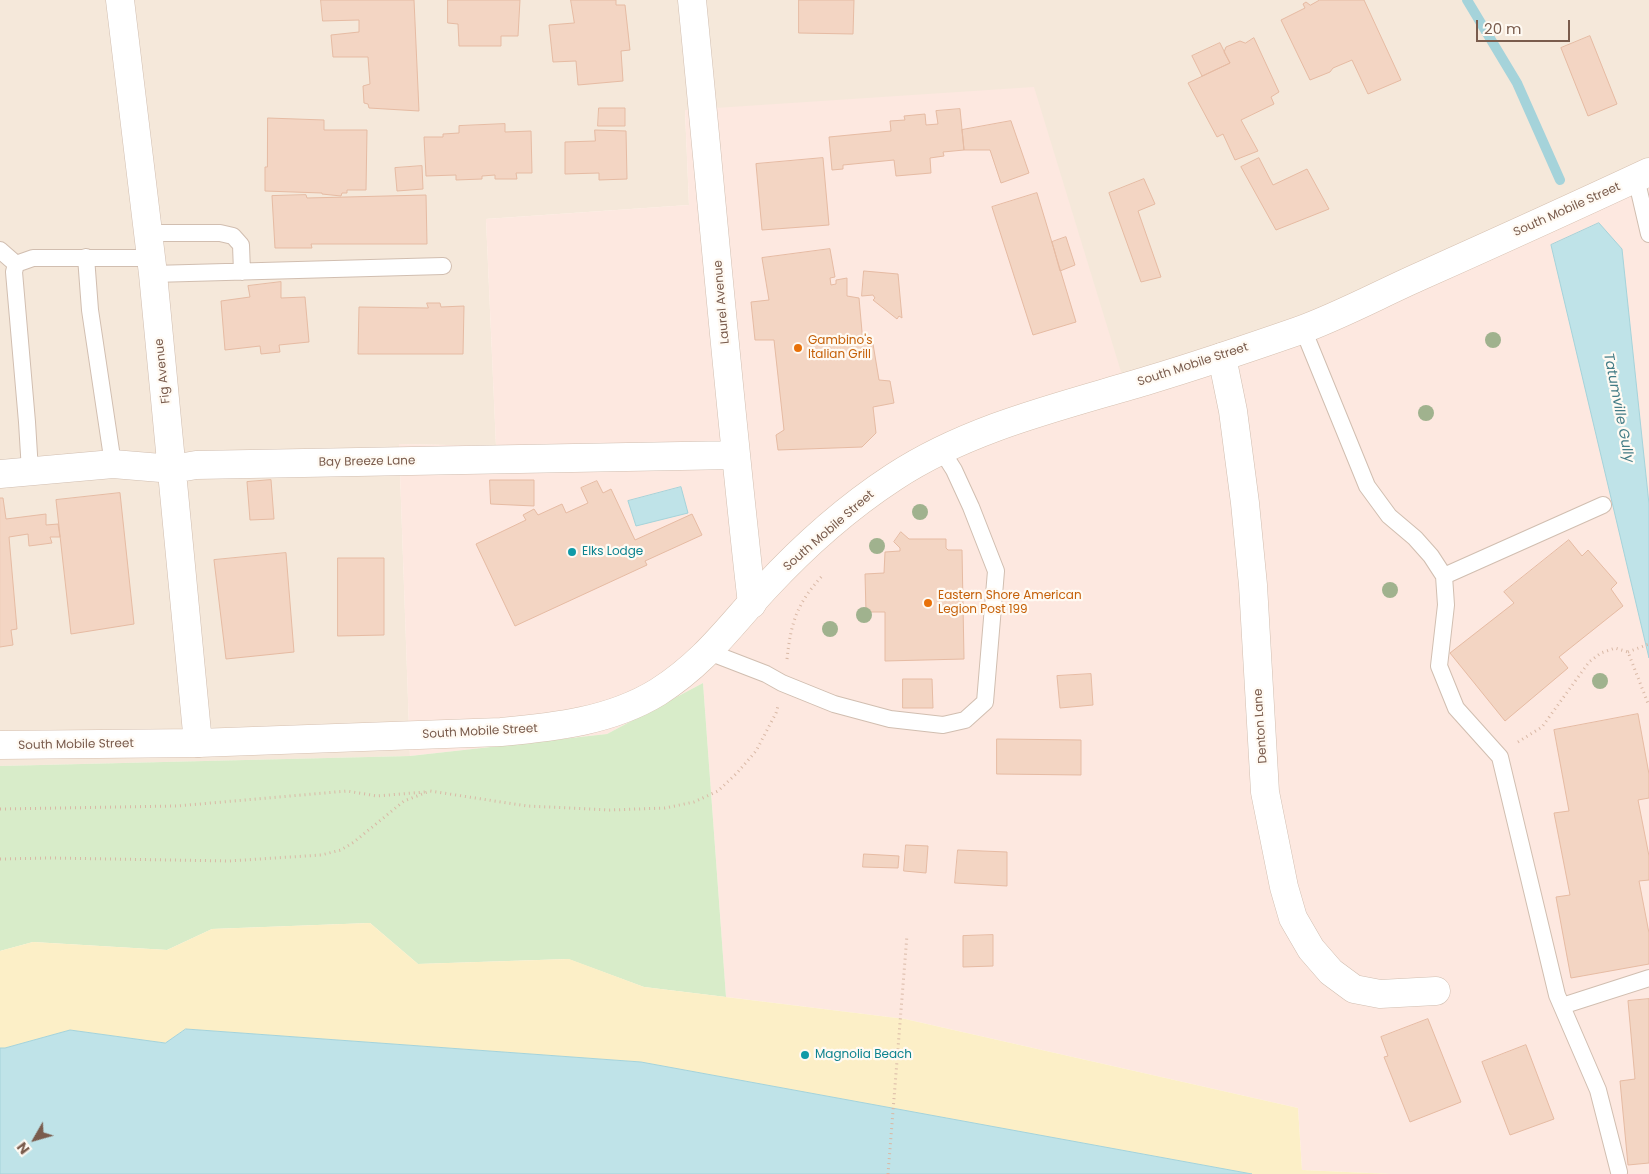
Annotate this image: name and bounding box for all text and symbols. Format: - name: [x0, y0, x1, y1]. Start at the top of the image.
- scale bar: [1479, 10, 1573, 42]
- text: 20 m: [1484, 18, 1522, 39]
- street label: South Mobile Street: [1511, 180, 1623, 240]
- street label: Laurel Avenue: [711, 259, 733, 345]
- place label: Gambino's Italian Grill: [808, 334, 872, 362]
- street label: Fig Avenue: [152, 338, 174, 404]
- street label: South Mobile Street: [1136, 340, 1250, 390]
- marker: Gambino's Italian Grill: [792, 342, 804, 354]
- water label: Tatumville Gully: [1599, 352, 1637, 464]
- street label: Bay Breeze Lane: [319, 454, 415, 470]
- street label: South Mobile Street: [781, 488, 877, 574]
- place label: Elks Lodge: [582, 545, 643, 559]
- marker: Elks Lodge: [566, 546, 578, 558]
- place label: Eastern Shore American Legion Post 199: [938, 589, 1082, 617]
- marker: Eastern Shore American Legion Post 199: [922, 597, 934, 609]
- street label: Denton Lane: [1251, 688, 1271, 764]
- street label: South Mobile Street: [422, 722, 538, 742]
- street label: South Mobile Street: [18, 737, 134, 753]
- place label: Magnolia Beach: [815, 1048, 912, 1062]
- marker: Magnolia Beach: [799, 1049, 811, 1061]
- north arrow: [10, 1114, 60, 1164]
- text: N: [12, 1138, 34, 1159]

